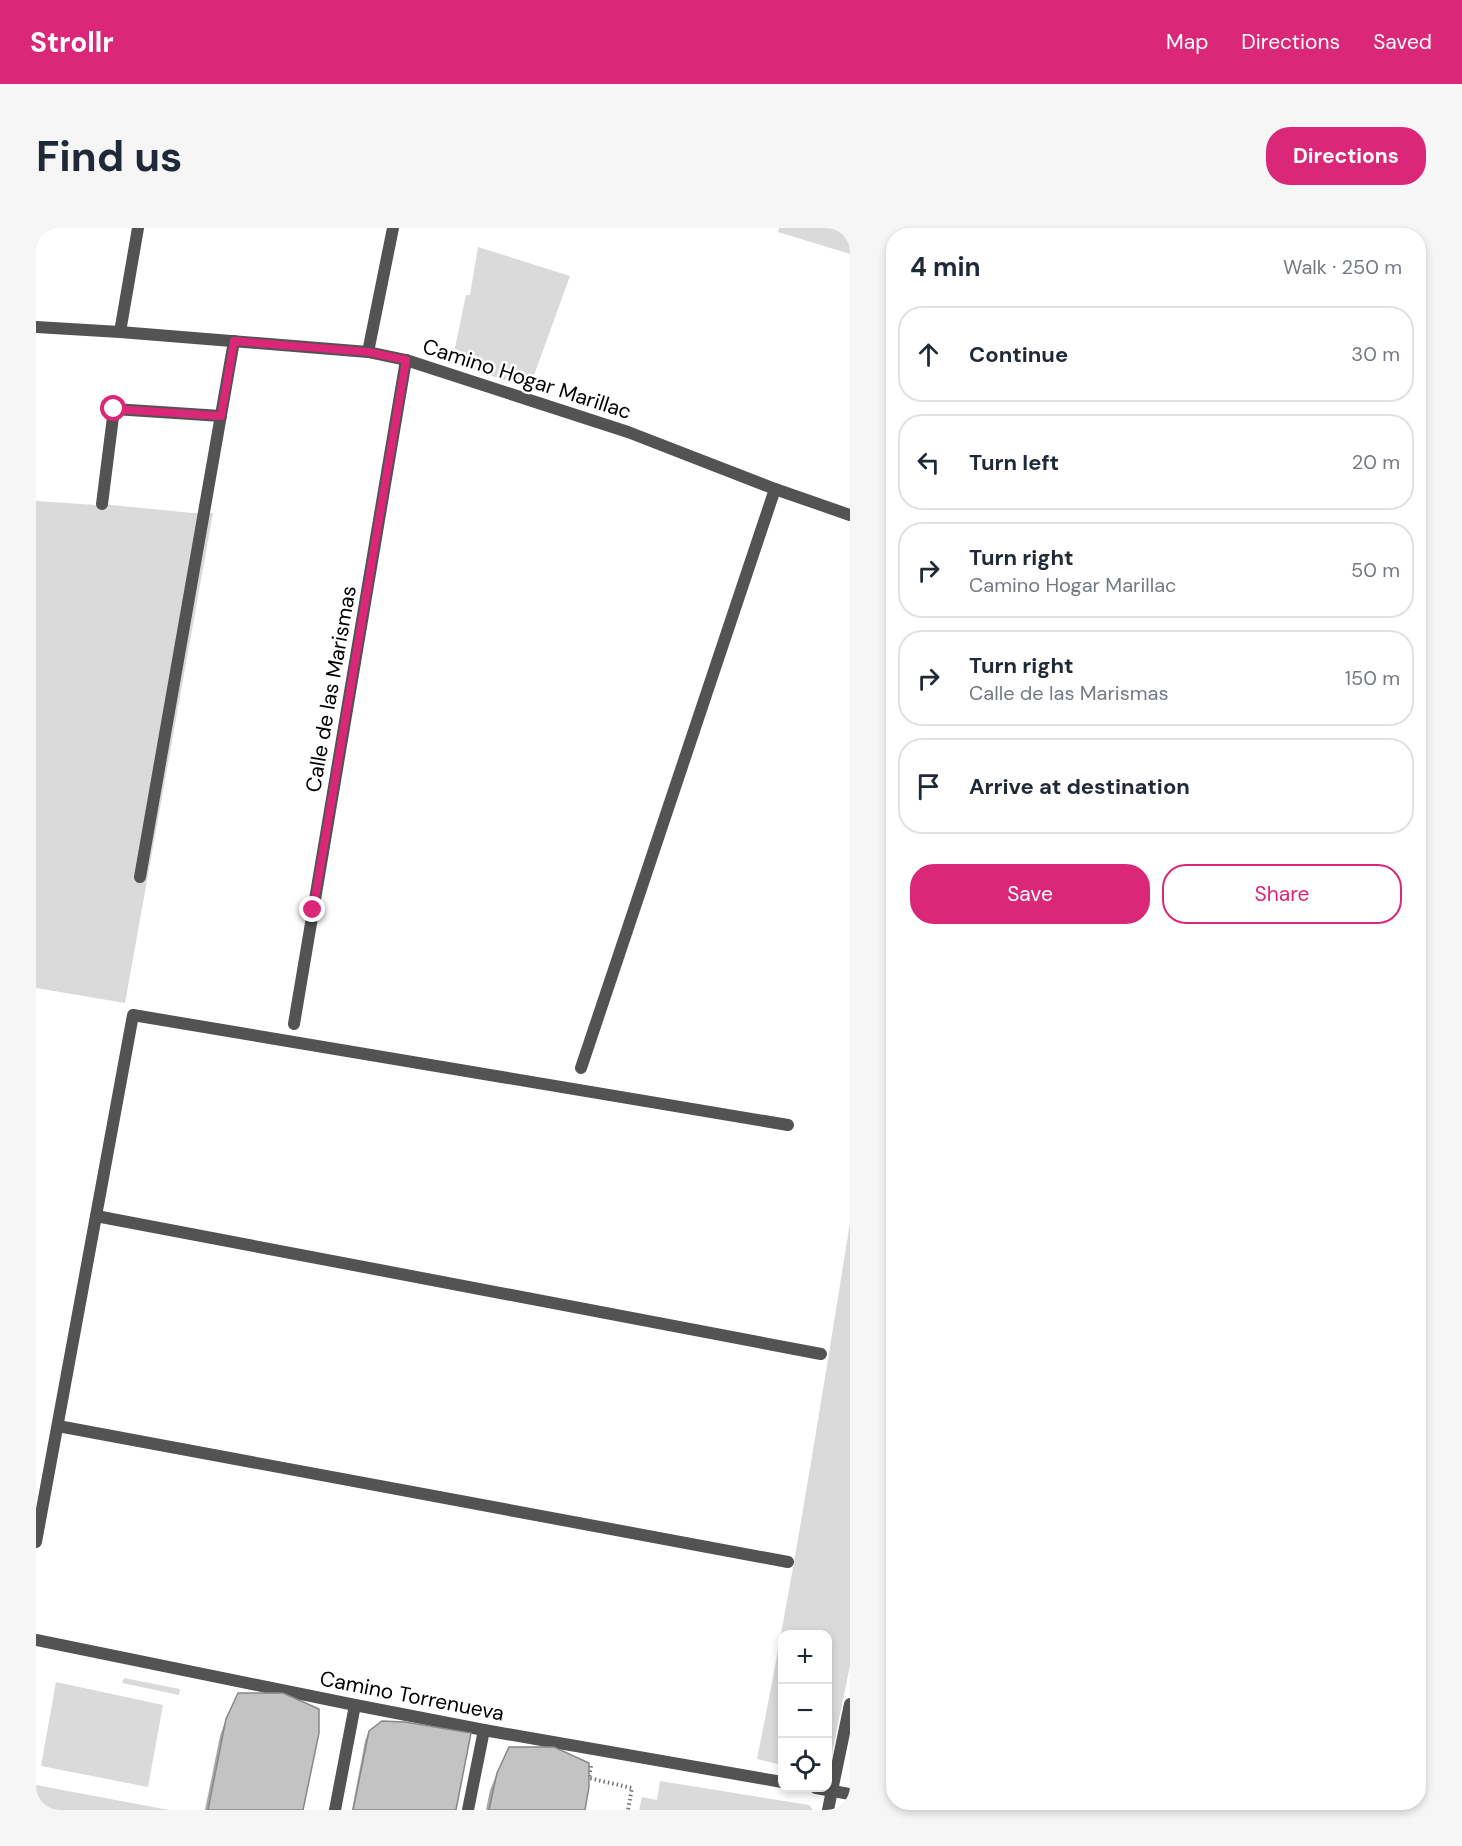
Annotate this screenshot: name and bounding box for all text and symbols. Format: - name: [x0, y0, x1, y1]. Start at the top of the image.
- text: Strollr: [30, 24, 114, 61]
- text: Map: [1166, 28, 1208, 56]
- text: Directions: [1241, 28, 1340, 56]
- text: Saved: [1373, 28, 1432, 56]
- button: Directions: [1266, 127, 1426, 185]
- text: Find us: [36, 129, 182, 184]
- text: 4 min: [910, 250, 981, 284]
- text: Walk · 250 m: [1283, 254, 1402, 280]
- street label: Camino Hogar Marillac: [419, 332, 635, 426]
- icon: ahead: [912, 338, 945, 371]
- text: Continue: [969, 340, 1068, 369]
- text: 30 m: [1351, 341, 1400, 367]
- route start: [100, 395, 126, 421]
- icon: left: [912, 446, 945, 479]
- text: Turn left: [969, 448, 1059, 477]
- text: 20 m: [1352, 449, 1400, 475]
- text: Turn right: [969, 543, 1074, 572]
- icon: right: [912, 554, 945, 587]
- text: 50 m: [1351, 557, 1400, 583]
- text: Camino Hogar Marillac: [969, 572, 1176, 598]
- street label: Calle de las Marismas: [299, 583, 363, 795]
- text: Turn right: [969, 651, 1074, 680]
- icon: right: [912, 662, 945, 695]
- text: 150 m: [1345, 665, 1400, 691]
- text: Calle de las Marismas: [969, 680, 1168, 706]
- icon: arrive: [912, 770, 945, 803]
- text: Arrive at destination: [969, 772, 1190, 801]
- button: Save: [910, 864, 1150, 924]
- button: Share: [1162, 864, 1402, 924]
- route end: [299, 896, 325, 922]
- map controls: [778, 1630, 832, 1792]
- button: +: [778, 1630, 832, 1684]
- street label: Camino Torrenueva: [317, 1664, 507, 1728]
- button: −: [778, 1684, 832, 1738]
- button: locate: [778, 1738, 832, 1792]

